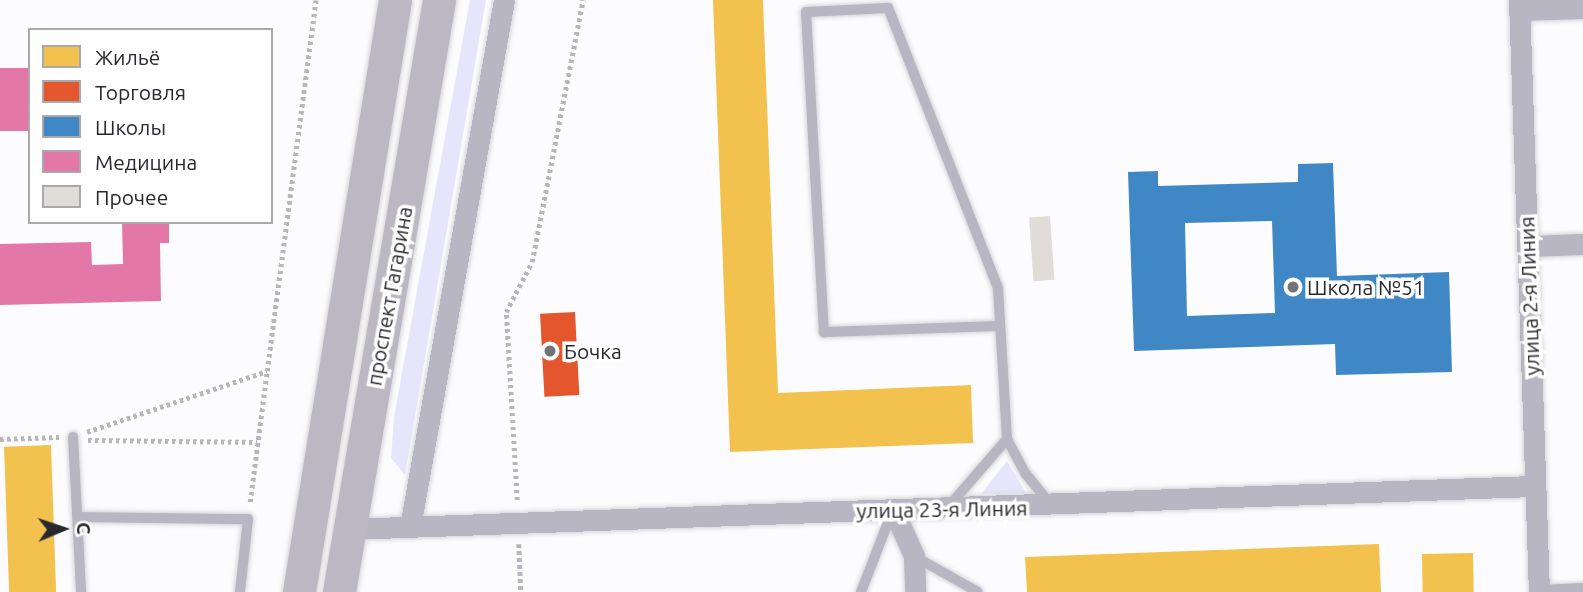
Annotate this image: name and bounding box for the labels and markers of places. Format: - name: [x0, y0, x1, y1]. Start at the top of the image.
- place label: Школа №51: [1307, 274, 1425, 300]
- marker: Школа №51: [1285, 279, 1301, 295]
- place label: Бочка: [564, 338, 622, 364]
- marker: Бочка: [542, 343, 558, 359]

